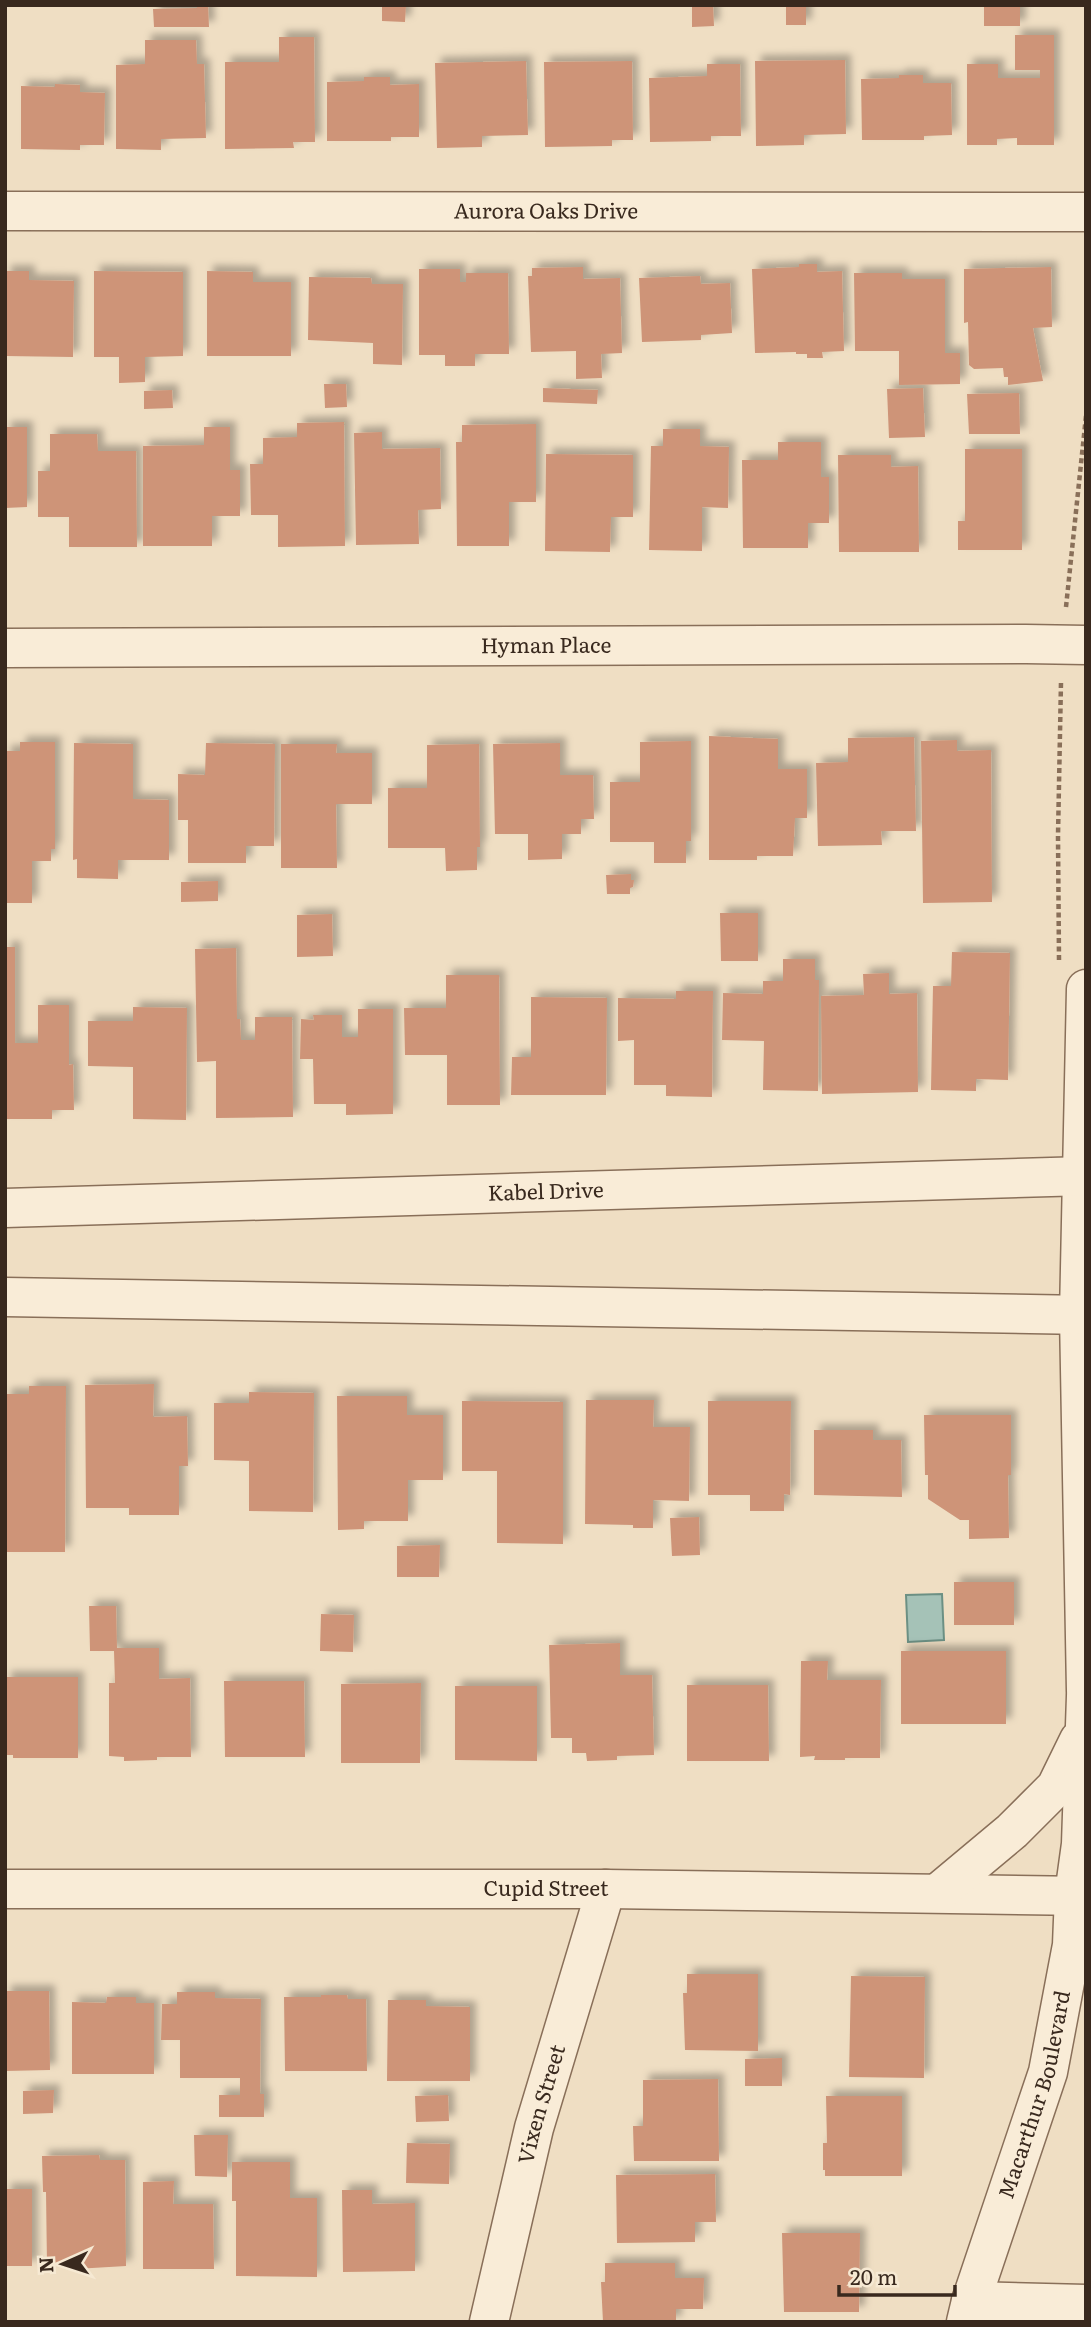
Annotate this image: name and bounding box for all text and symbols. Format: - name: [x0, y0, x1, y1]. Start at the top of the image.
- street label: Aurora Oaks Drive: [454, 193, 638, 225]
- street label: Hyman Place: [481, 628, 611, 659]
- street label: Kabel Drive: [487, 1172, 604, 1207]
- street label: Cupid Street: [484, 1871, 609, 1902]
- street label: Macarthur Boulevard: [989, 1987, 1076, 2202]
- street label: Vixen Street: [508, 2040, 571, 2167]
- north arrow: [28, 2229, 98, 2299]
- scale bar: [839, 2254, 954, 2298]
- text: N: [31, 2256, 59, 2274]
- text: 20 m: [850, 2260, 897, 2291]

